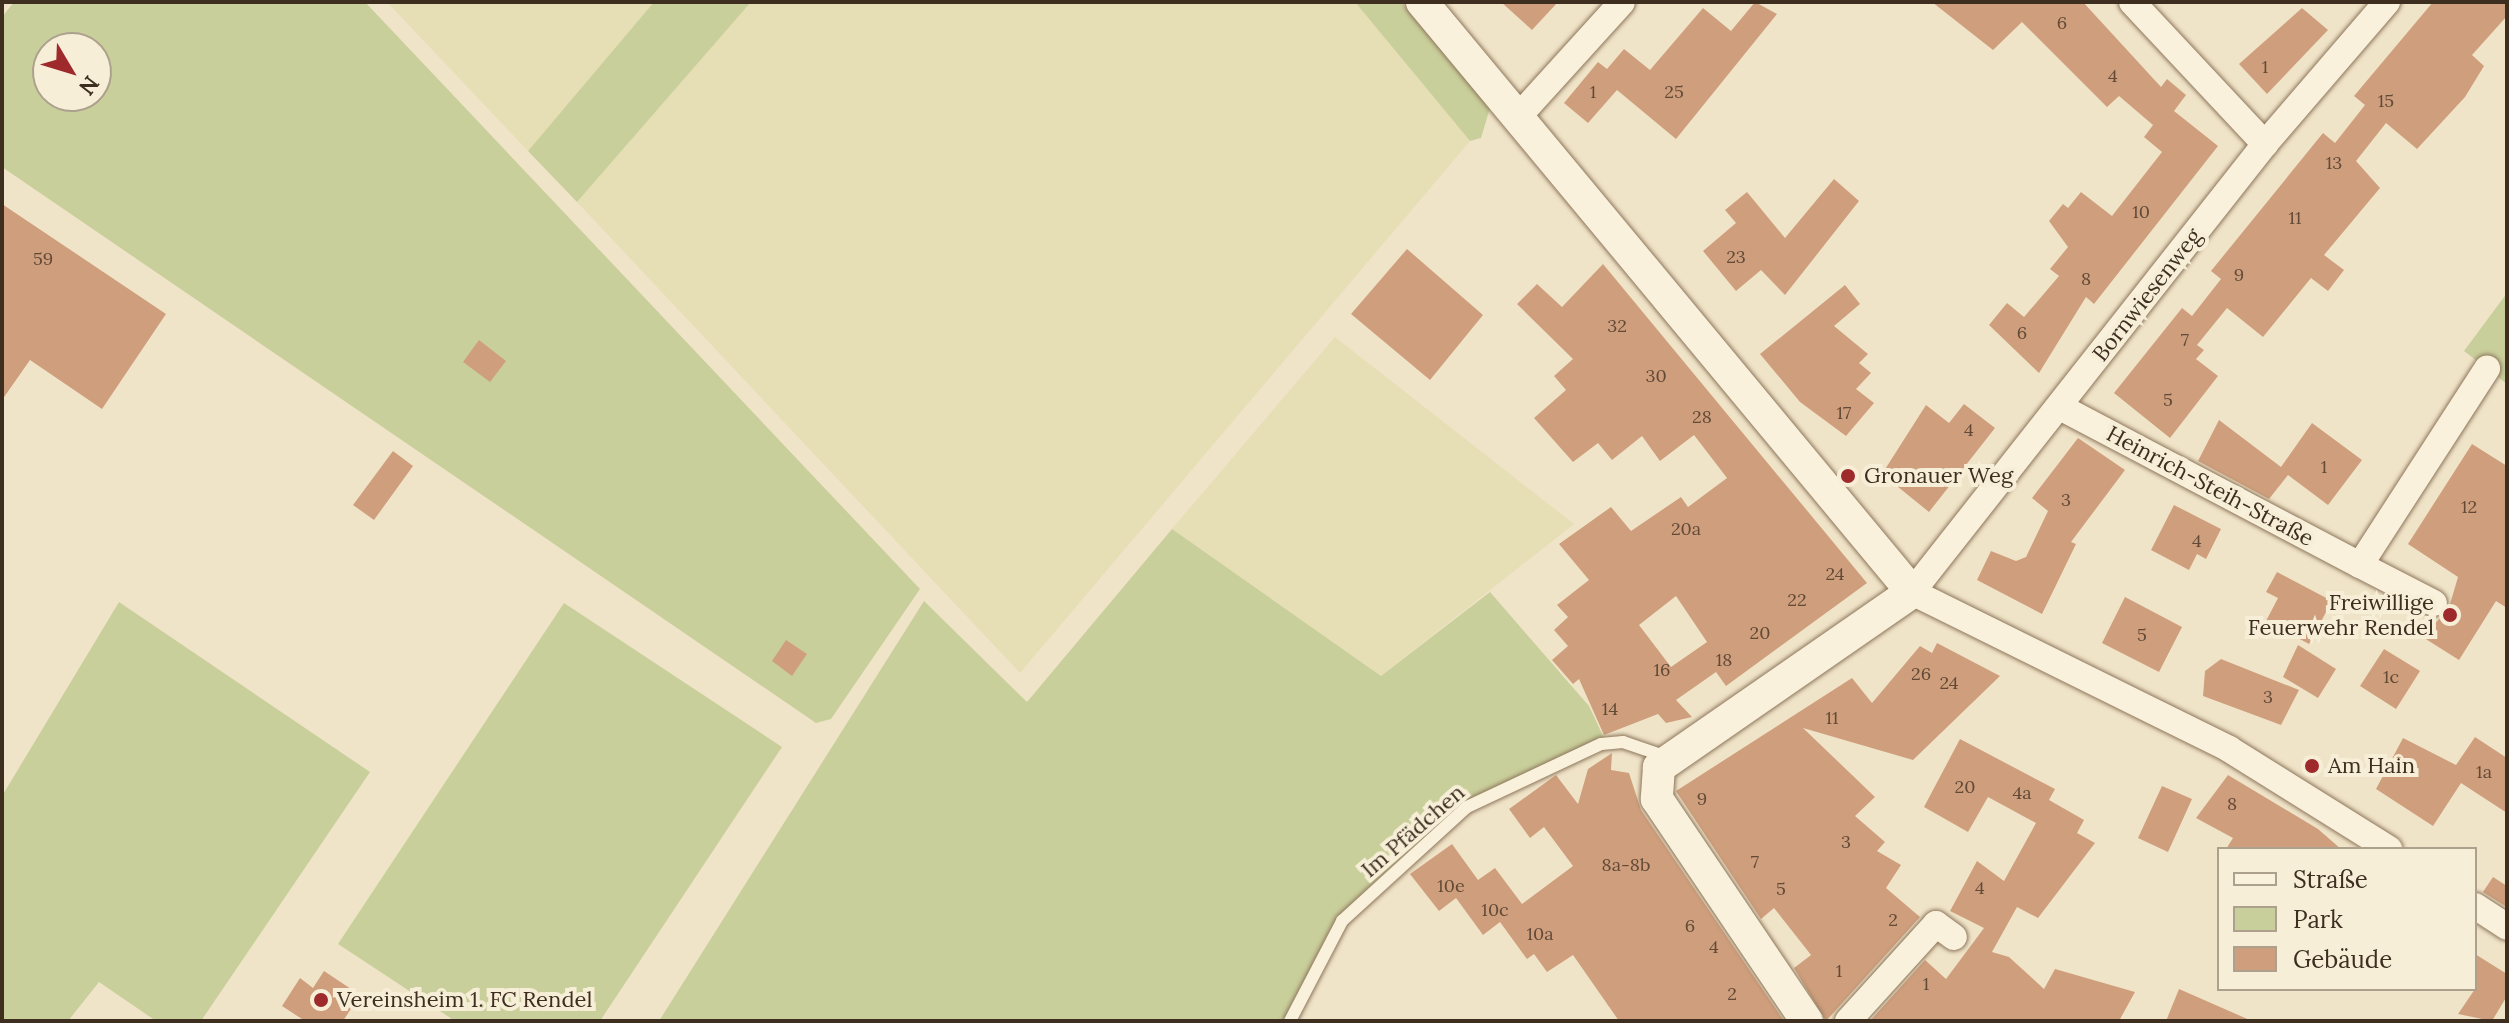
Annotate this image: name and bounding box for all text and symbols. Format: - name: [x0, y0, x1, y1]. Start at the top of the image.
- house number: 6: [2057, 12, 2067, 34]
- north arrow: [32, 32, 112, 112]
- house number: 1: [2262, 56, 2268, 78]
- house number: 4: [2108, 65, 2118, 87]
- text: N: [73, 70, 106, 101]
- house number: 1: [1590, 81, 1596, 103]
- house number: 25: [1664, 81, 1684, 103]
- house number: 15: [2378, 90, 2394, 112]
- house number: 13: [2326, 152, 2342, 174]
- house number: 10: [2132, 201, 2150, 223]
- house number: 11: [2288, 207, 2302, 229]
- street label: Bornwiesenweg: [2087, 223, 2207, 367]
- house number: 23: [1726, 246, 1746, 268]
- house number: 59: [33, 248, 53, 270]
- house number: 9: [2234, 264, 2244, 286]
- house number: 8: [2081, 268, 2091, 290]
- house number: 32: [1607, 315, 1627, 337]
- house number: 6: [2017, 322, 2027, 344]
- house number: 7: [2181, 329, 2189, 351]
- house number: 30: [1645, 365, 1667, 387]
- house number: 5: [2163, 389, 2173, 411]
- house number: 17: [1837, 402, 1851, 424]
- house number: 28: [1692, 406, 1712, 428]
- house number: 4: [1964, 419, 1974, 441]
- street label: Heinrich-Steih-Straße: [2102, 420, 2318, 552]
- house number: 1: [2321, 456, 2327, 478]
- place label: Gronauer Weg: [1864, 463, 2013, 489]
- marker: Gronauer Weg: [1839, 467, 1857, 485]
- house number: 3: [2061, 489, 2071, 511]
- house number: 12: [2461, 496, 2477, 518]
- house number: 20a: [1671, 518, 1701, 540]
- house number: 4: [2192, 530, 2202, 552]
- house number: 24: [1825, 563, 1845, 585]
- house number: 22: [1787, 589, 1807, 611]
- place label: Freiwillige Feuerwehr Rendel: [2248, 589, 2434, 640]
- marker: Freiwillige Feuerwehr Rendel: [2441, 606, 2459, 624]
- house number: 20: [1750, 622, 1770, 644]
- house number: 5: [2137, 624, 2147, 646]
- house number: 18: [1716, 649, 1732, 671]
- house number: 16: [1654, 659, 1670, 681]
- house number: 26: [1911, 663, 1931, 685]
- house number: 1c: [2383, 666, 2399, 688]
- house number: 24: [1939, 672, 1959, 694]
- house number: 3: [2263, 686, 2273, 708]
- house number: 14: [1602, 698, 1618, 720]
- house number: 11: [1825, 707, 1839, 729]
- place label: Am Hain: [2328, 753, 2415, 779]
- marker: Am Hain: [2303, 757, 2321, 775]
- house number: 1a: [2476, 761, 2492, 783]
- house number: 20: [1955, 776, 1975, 798]
- street label: Im Pfädchen: [1356, 779, 1470, 883]
- house number: 4a: [2012, 782, 2032, 804]
- house number: 9: [1697, 788, 1707, 810]
- house number: 8: [2227, 793, 2237, 815]
- house number: 3: [1841, 831, 1851, 853]
- legend: [2217, 847, 2477, 991]
- house number: 7: [1751, 851, 1759, 873]
- house number: 8a-8b: [1602, 854, 1650, 876]
- text: Straße: [2293, 864, 2368, 895]
- house number: 10e: [1437, 875, 1465, 897]
- house number: 4: [1975, 877, 1985, 899]
- house number: 5: [1776, 878, 1786, 900]
- house number: 10c: [1481, 899, 1509, 921]
- text: Park: [2293, 904, 2343, 935]
- house number: 2: [1888, 909, 1898, 931]
- house number: 6: [1685, 915, 1695, 937]
- house number: 10a: [1526, 923, 1554, 945]
- house number: 4: [1709, 936, 1719, 958]
- text: Gebäude: [2293, 944, 2392, 975]
- house number: 1: [1836, 960, 1842, 982]
- house number: 1: [1923, 973, 1929, 995]
- house number: 2: [1727, 983, 1737, 1005]
- place label: Vereinsheim 1. FC Rendel: [337, 987, 592, 1013]
- marker: Vereinsheim 1. FC Rendel: [312, 991, 330, 1009]

